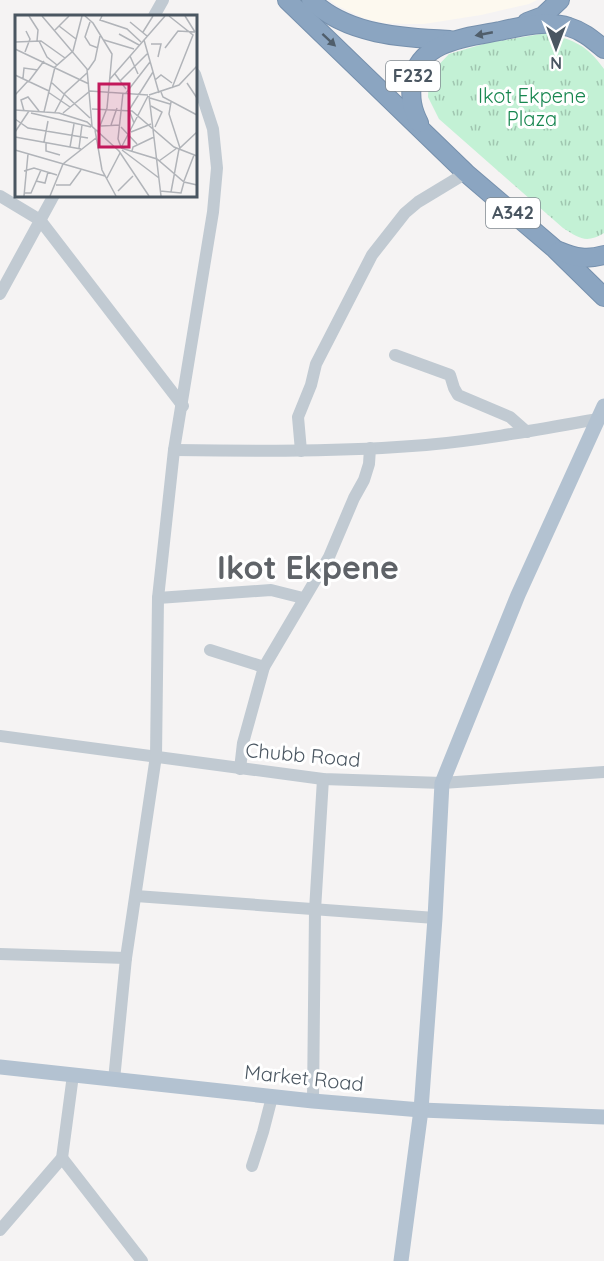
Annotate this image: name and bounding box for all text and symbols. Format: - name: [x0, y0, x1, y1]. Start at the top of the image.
- inset map: [15, 15, 196, 196]
- north arrow: [526, 18, 586, 78]
- one-way arrow: [475, 30, 494, 39]
- one-way arrow: [322, 33, 336, 47]
- text: N: [550, 53, 562, 73]
- road number: F232: [386, 61, 440, 91]
- park label: Ikot Ekpene Plaza: [478, 83, 586, 131]
- road number: A342: [486, 198, 540, 228]
- district label: Ikot Ekpene: [217, 547, 399, 587]
- street label: Chubb Road: [245, 737, 361, 772]
- street label: Market Road: [243, 1059, 365, 1096]

